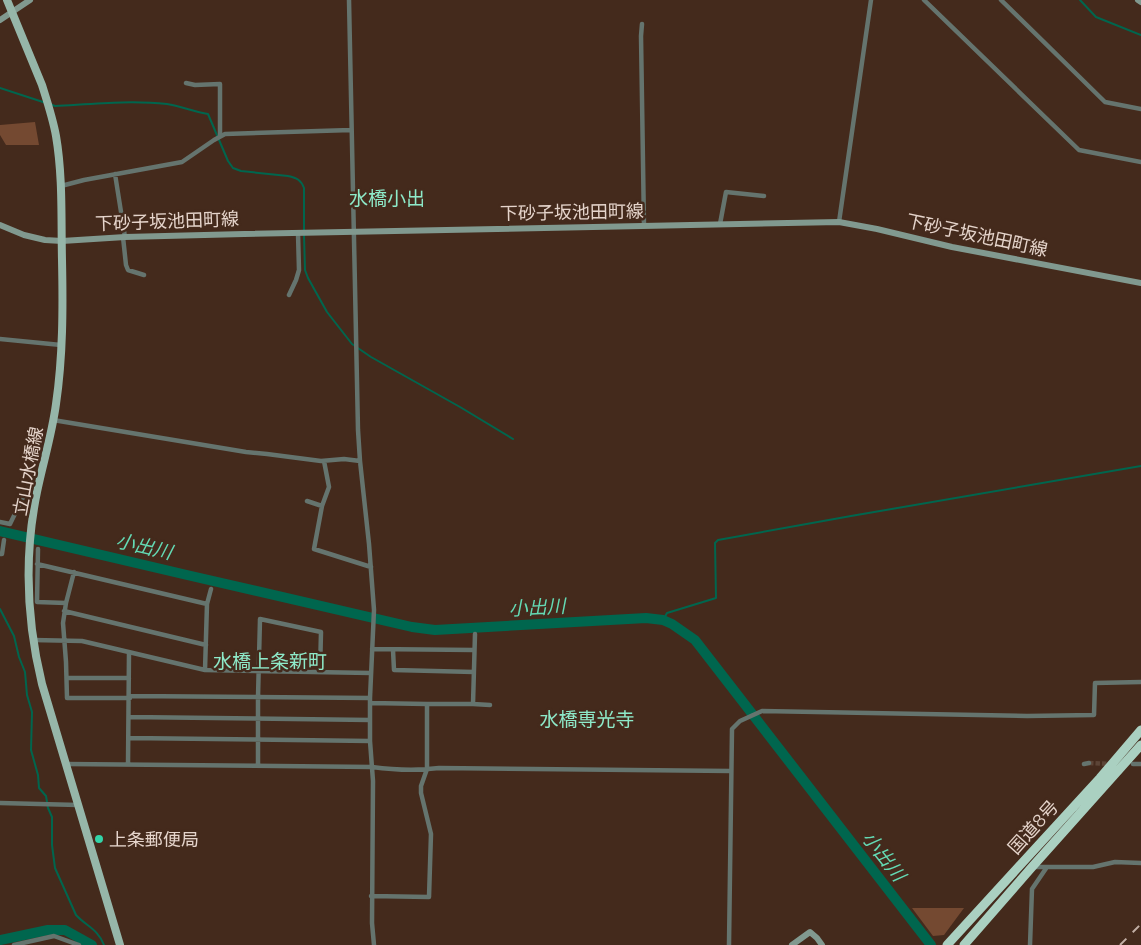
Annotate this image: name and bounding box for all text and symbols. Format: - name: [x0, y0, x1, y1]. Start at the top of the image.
- district label: 水橋小出: [349, 187, 425, 209]
- street label: 下砂子坂池田町線: [500, 200, 644, 224]
- street label: 下砂子坂池田町線: [95, 208, 239, 234]
- street label: 下砂子坂池田町線: [904, 210, 1050, 260]
- street label: 立山水橋線: [9, 425, 47, 517]
- water label: 小出川: [114, 529, 176, 564]
- water label: 小出川: [508, 594, 568, 619]
- district label: 水橋上条新町: [213, 650, 327, 672]
- district label: 水橋専光寺: [539, 708, 635, 730]
- street label: 国道8号: [1004, 796, 1062, 858]
- water label: 小出川: [858, 827, 911, 887]
- place label: 上条郵便局: [109, 829, 199, 850]
- marker: 上条郵便局: [93, 833, 105, 845]

